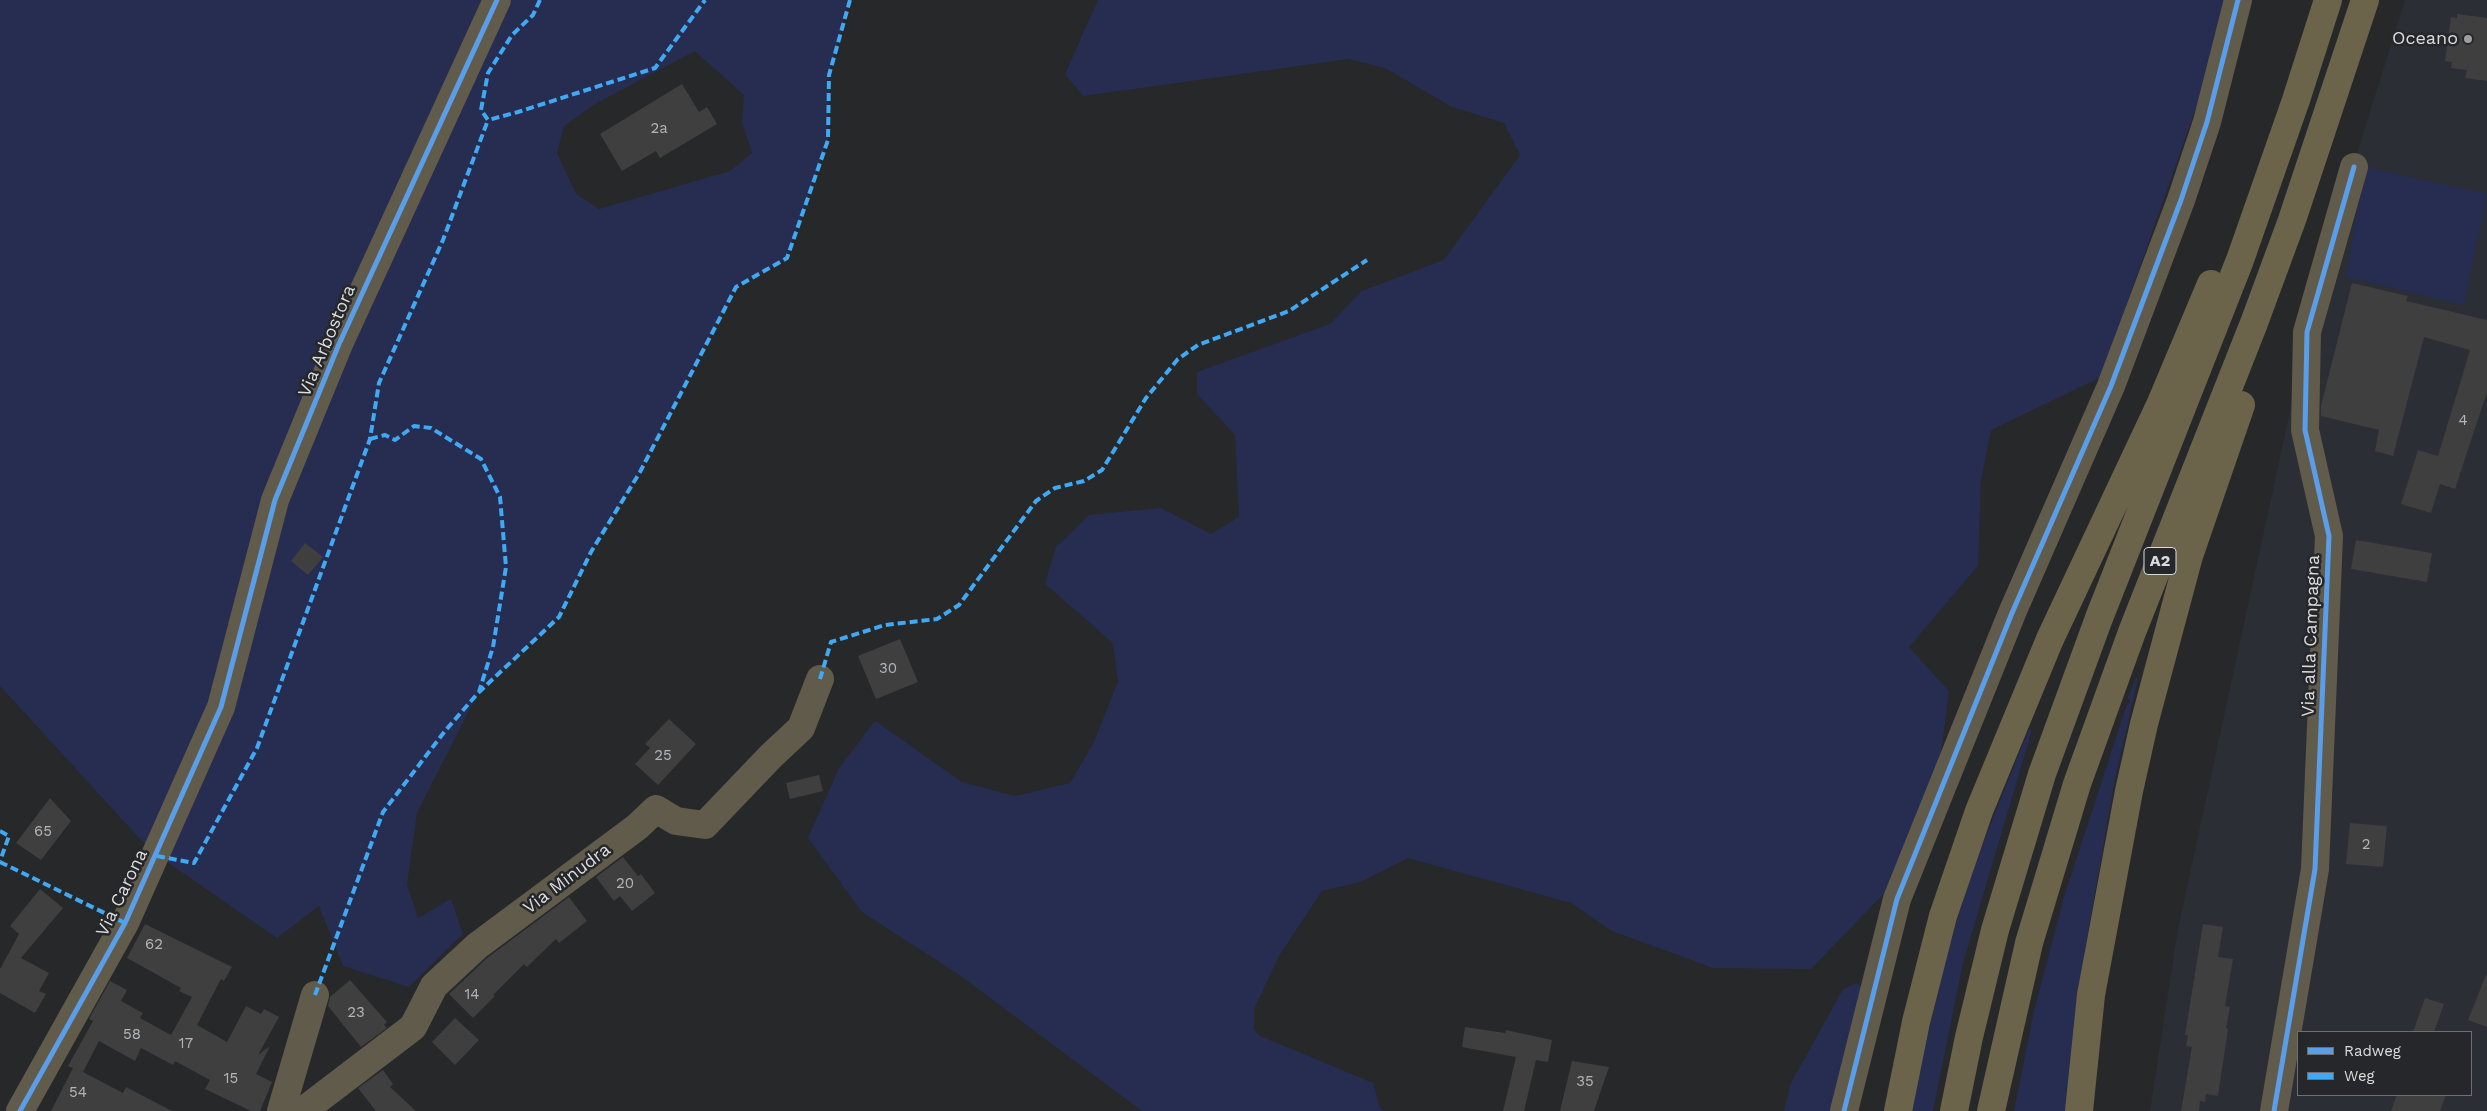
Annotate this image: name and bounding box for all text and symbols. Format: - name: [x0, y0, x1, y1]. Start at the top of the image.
- place label: Oceano: [2392, 28, 2458, 50]
- marker: Oceano: [2462, 33, 2474, 45]
- house number: 2a: [650, 120, 668, 138]
- street label: Via Arbostora: [294, 282, 360, 400]
- house number: 4: [2458, 412, 2468, 430]
- road number: A2: [2144, 548, 2176, 574]
- street label: Via alla Campagna: [2297, 554, 2325, 718]
- house number: 30: [879, 660, 897, 678]
- house number: 25: [654, 747, 672, 765]
- house number: 65: [34, 823, 52, 841]
- house number: 2: [2362, 836, 2370, 854]
- street label: Via Minudra: [519, 839, 615, 919]
- street label: Via Carona: [92, 846, 152, 940]
- house number: 20: [616, 875, 634, 893]
- house number: 62: [145, 936, 163, 954]
- house number: 14: [464, 986, 480, 1004]
- house number: 23: [347, 1004, 365, 1022]
- house number: 58: [123, 1026, 141, 1044]
- legend: [2297, 1031, 2472, 1096]
- house number: 17: [179, 1035, 193, 1053]
- text: Radweg: [2344, 1042, 2401, 1060]
- text: Weg: [2344, 1067, 2375, 1085]
- house number: 15: [224, 1070, 238, 1088]
- house number: 35: [1576, 1073, 1594, 1091]
- house number: 54: [69, 1084, 87, 1102]

